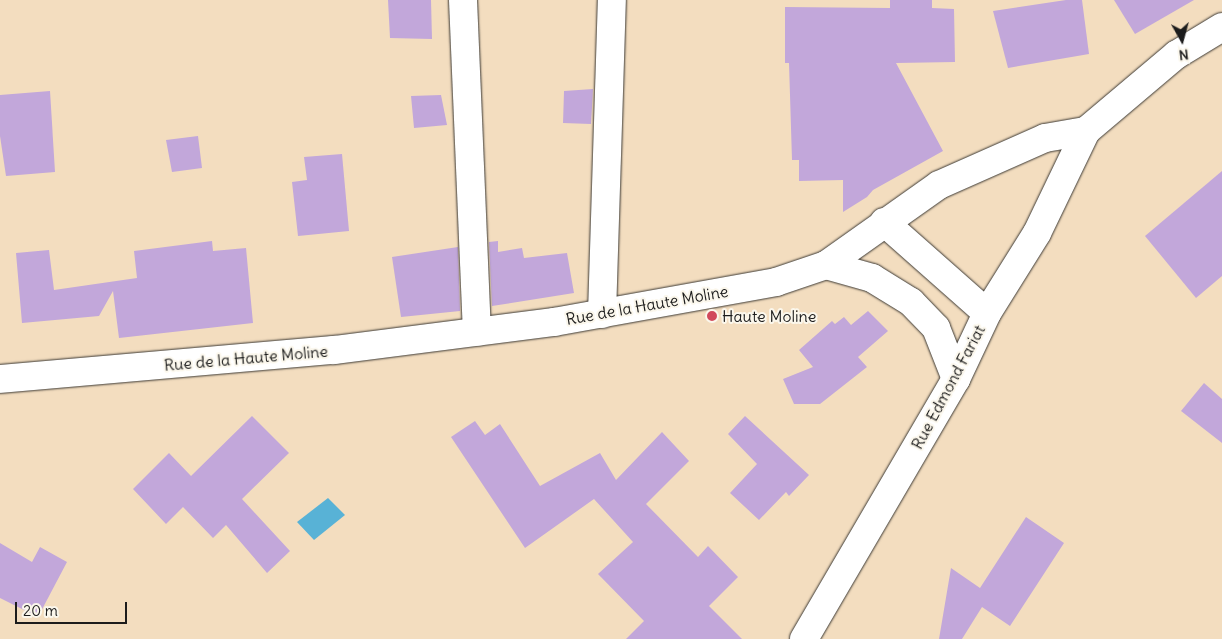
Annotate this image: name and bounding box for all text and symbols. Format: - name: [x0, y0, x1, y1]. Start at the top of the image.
- north arrow: [1157, 15, 1207, 65]
- text: N: [1178, 45, 1190, 64]
- street label: Rue de la Haute Moline: [564, 281, 730, 329]
- place label: Haute Moline: [722, 306, 816, 326]
- marker: Haute Moline: [706, 310, 718, 322]
- street label: Rue Edmond Fariat: [907, 322, 989, 452]
- street label: Rue de la Haute Moline: [163, 341, 329, 375]
- scale bar: [18, 592, 130, 624]
- text: 20 m: [23, 601, 58, 620]

